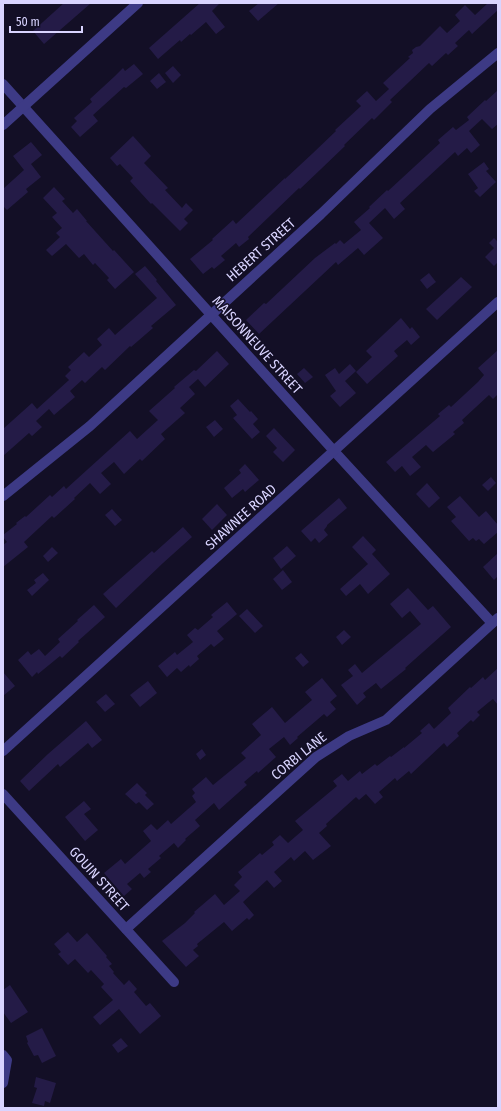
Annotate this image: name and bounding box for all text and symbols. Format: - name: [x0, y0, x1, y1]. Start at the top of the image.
- scale bar: [10, 8, 82, 34]
- text: 50 m: [16, 15, 40, 29]
- street label: HEBERT STREET: [223, 214, 299, 285]
- street label: MAISONNEUVE STREET: [209, 293, 306, 398]
- street label: SHAWNEE ROAD: [202, 481, 280, 553]
- street label: CORBI LANE: [268, 728, 331, 784]
- street label: GOUIN STREET: [66, 843, 133, 915]

